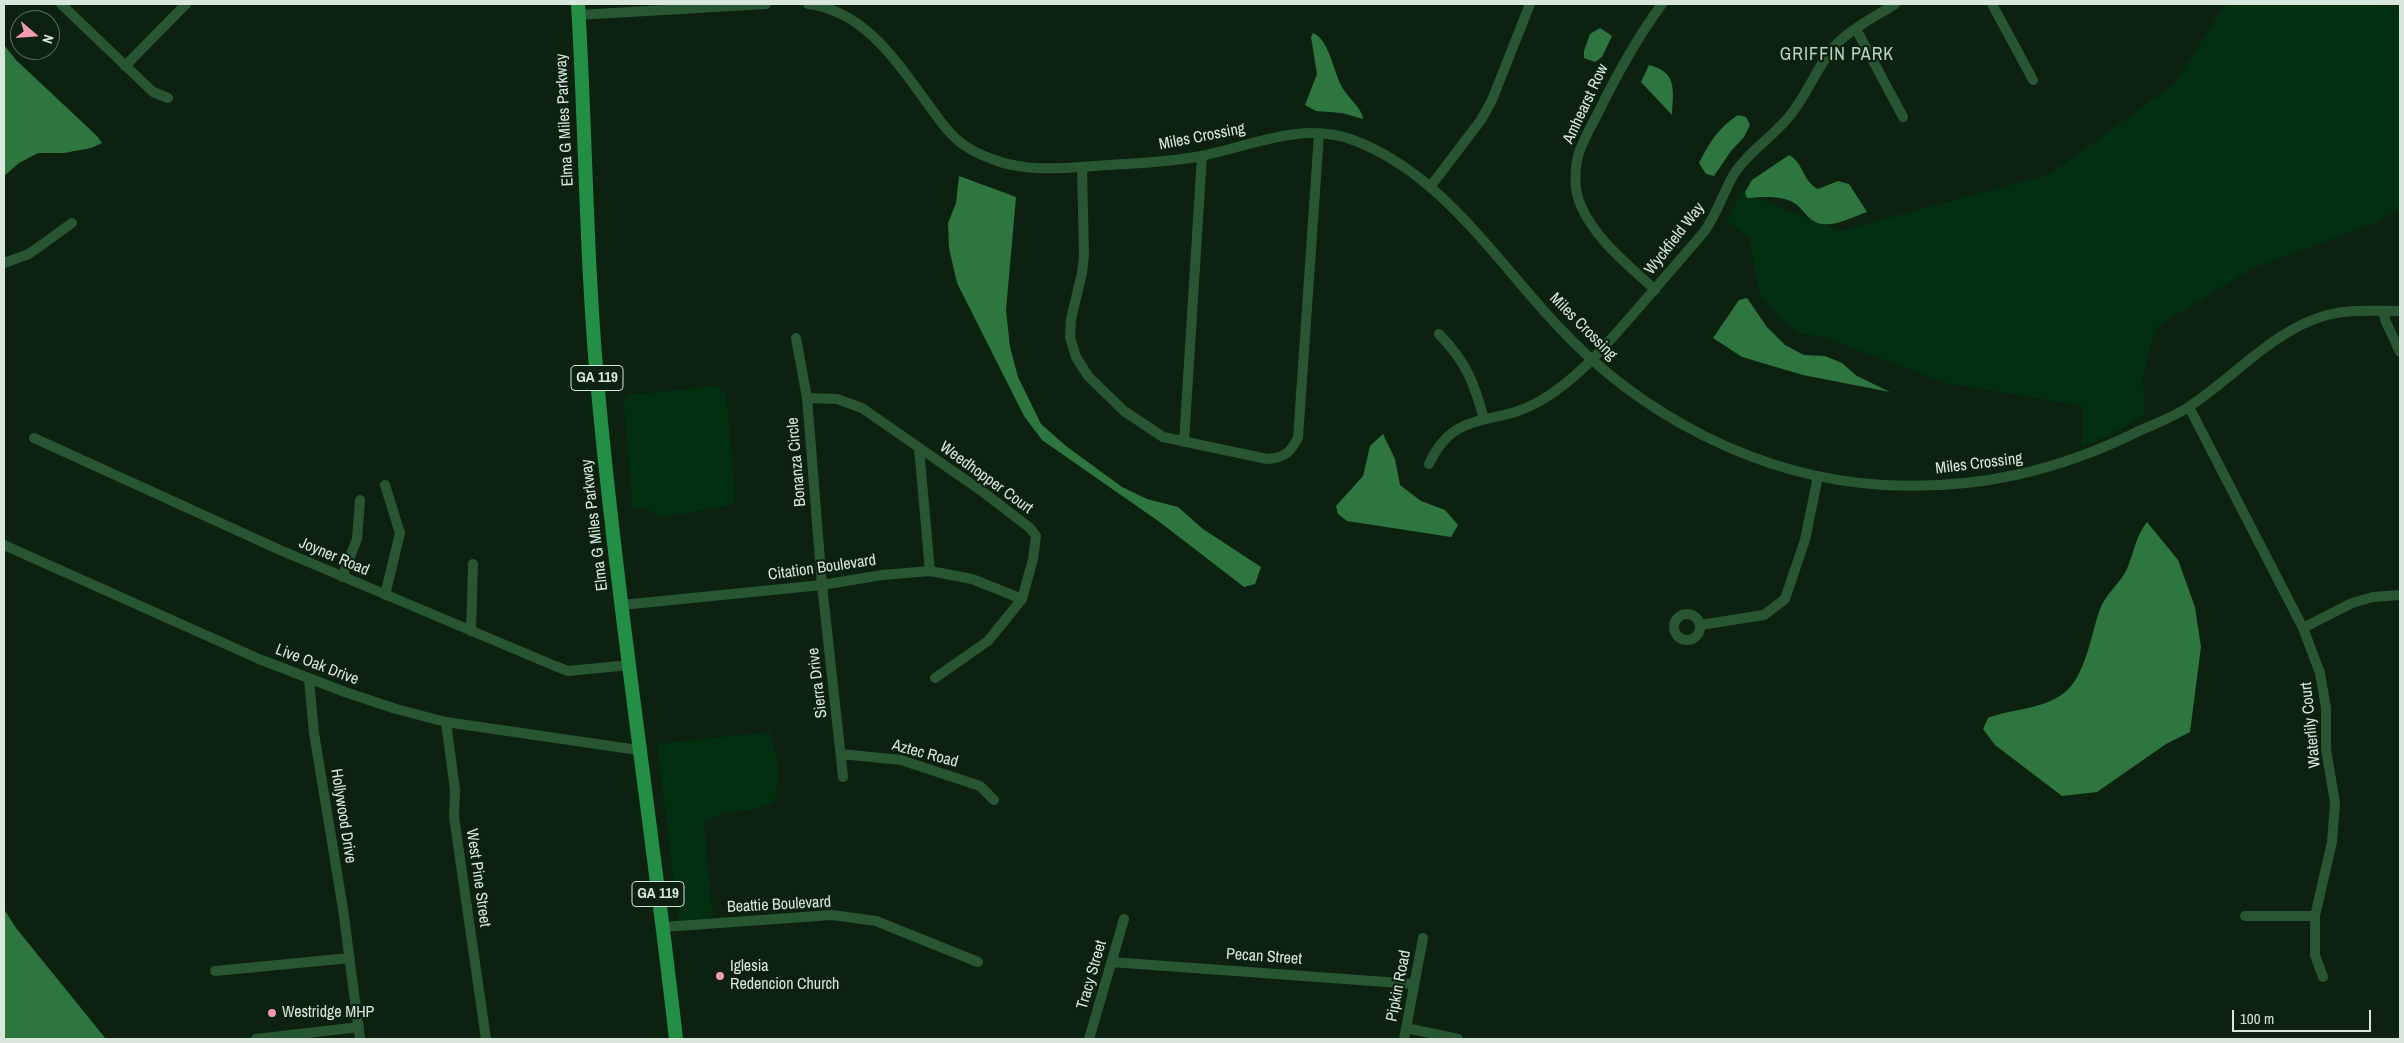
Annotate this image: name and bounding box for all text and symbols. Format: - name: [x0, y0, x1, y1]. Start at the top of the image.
- north arrow: [10, 10, 60, 60]
- text: N: [38, 33, 58, 46]
- district label: GRIFFIN PARK: [1778, 44, 1896, 66]
- street label: Elma G Miles Parkway: [552, 53, 578, 187]
- street label: Amhearst Row: [1559, 61, 1613, 147]
- street label: Miles Crossing: [1157, 119, 1247, 155]
- street label: Wyckfield Way: [1641, 199, 1709, 279]
- street label: Miles Crossing: [1545, 289, 1621, 365]
- road number: GA 119: [571, 366, 623, 390]
- street label: Bonanza Circle: [784, 416, 810, 508]
- street label: Weedhopper Court: [936, 438, 1036, 518]
- street label: Miles Crossing: [1934, 449, 2024, 479]
- street label: Elma G Miles Parkway: [577, 458, 613, 592]
- street label: Joyner Road: [296, 534, 372, 580]
- street label: Citation Boulevard: [767, 551, 877, 585]
- street label: Live Oak Drive: [273, 640, 361, 690]
- street label: Sierra Drive: [804, 647, 832, 719]
- street label: Waterlily Court: [2297, 681, 2325, 769]
- street label: Aztec Road: [890, 736, 960, 772]
- street label: Hollywood Drive: [326, 767, 360, 865]
- street label: West Pine Street: [462, 828, 494, 928]
- road number: GA 119: [632, 882, 684, 906]
- street label: Beattie Boulevard: [726, 893, 832, 917]
- street label: Tracy Street: [1073, 938, 1111, 1012]
- street label: Pecan Street: [1225, 945, 1303, 969]
- street label: Pipkin Road: [1383, 949, 1415, 1023]
- place label: Iglesia Redencion Church: [730, 957, 839, 995]
- marker: Iglesia Redencion Church: [714, 970, 726, 982]
- scale bar: [2234, 1000, 2373, 1032]
- place label: Westridge MHP: [282, 1003, 374, 1023]
- marker: Westridge MHP: [266, 1007, 278, 1019]
- text: 100 m: [2240, 1008, 2274, 1029]

